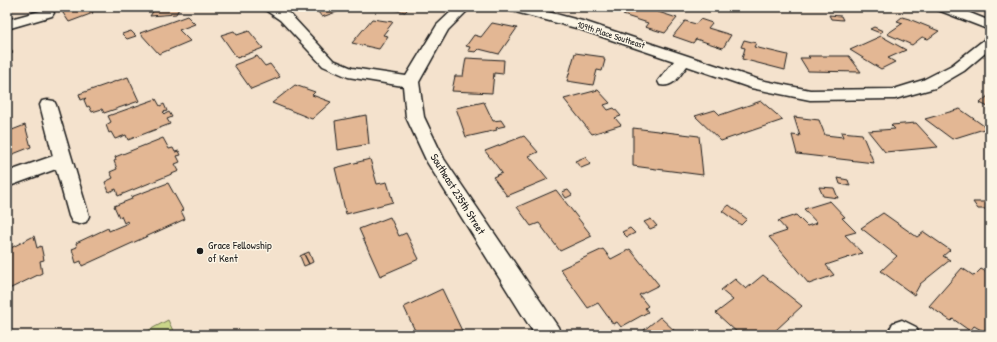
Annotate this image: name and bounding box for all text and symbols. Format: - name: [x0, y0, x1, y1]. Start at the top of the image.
- street label: 109th Place Southeast: [575, 18, 647, 52]
- street label: Southeast 235th Street: [427, 151, 489, 237]
- place label: Grace Fellowship of Kent: [208, 238, 272, 265]
- marker: Grace Fellowship of Kent: [195, 246, 205, 256]

